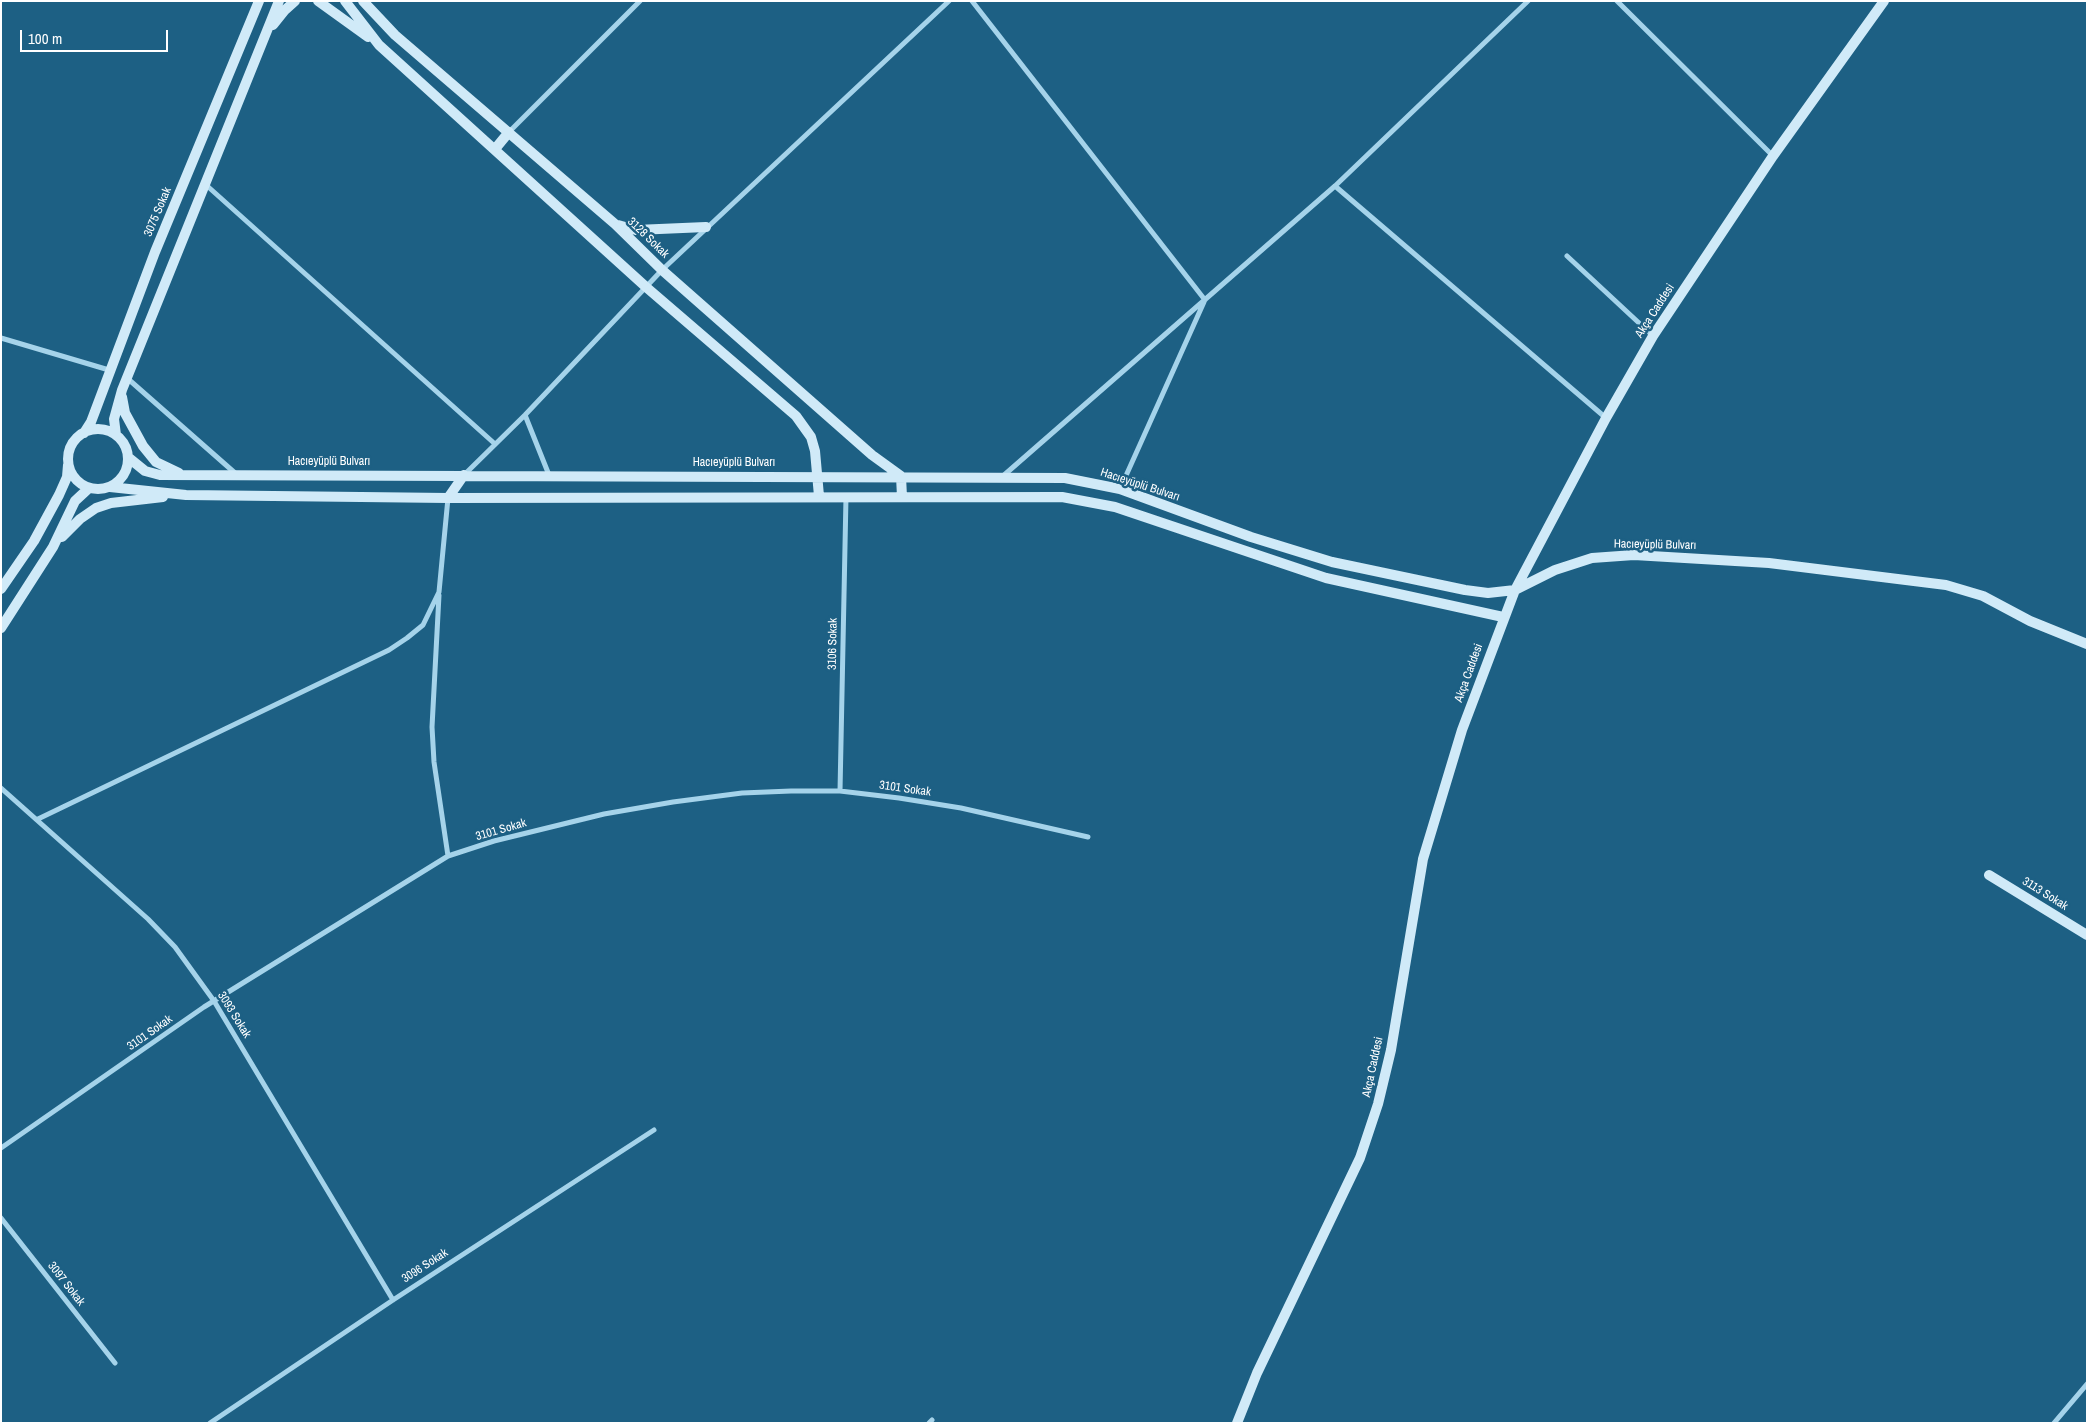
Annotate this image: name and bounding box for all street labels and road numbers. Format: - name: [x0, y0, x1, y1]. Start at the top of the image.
- street label: 3075 Sokak: [141, 185, 175, 239]
- street label: 3128 Sokak: [624, 215, 672, 261]
- street label: Akça Caddesi: [1632, 281, 1678, 341]
- street label: Hacıeyüplü Bulvarı: [288, 455, 370, 469]
- street label: Hacıeyüplü Bulvarı: [693, 456, 775, 470]
- street label: Hacıeyüplü Bulvarı: [1099, 465, 1181, 505]
- street label: Hacıeyüplü Bulvarı: [1614, 537, 1696, 553]
- street label: 3106 Sokak: [825, 618, 841, 670]
- street label: Akça Caddesi: [1452, 642, 1486, 704]
- street label: 3101 Sokak: [878, 778, 932, 800]
- street label: 3101 Sokak: [474, 816, 528, 844]
- street label: 3113 Sokak: [2019, 874, 2071, 914]
- street label: 3093 Sokak: [214, 989, 254, 1041]
- street label: 3101 Sokak: [125, 1012, 175, 1054]
- street label: Akça Caddesi: [1360, 1036, 1386, 1098]
- street label: 3096 Sokak: [399, 1246, 451, 1286]
- street label: 3097 Sokak: [44, 1259, 88, 1309]

